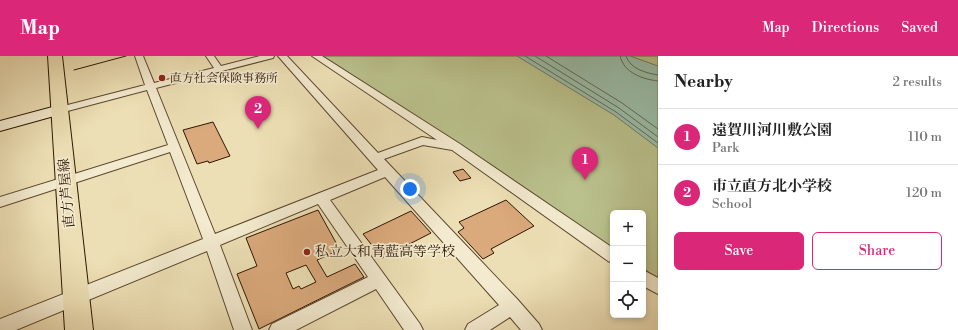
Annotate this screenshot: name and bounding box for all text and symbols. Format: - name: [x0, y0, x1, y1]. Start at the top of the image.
- text: Map: [20, 16, 60, 40]
- text: Map: [762, 19, 790, 37]
- text: Directions: [812, 19, 879, 37]
- text: Saved: [901, 19, 938, 37]
- place label: 直方社会保険事務所: [170, 71, 278, 86]
- text: Nearby: [674, 71, 733, 93]
- marker: 直方社会保険事務所: [157, 73, 167, 83]
- text: 2 results: [893, 74, 942, 90]
- pin: 2: [245, 96, 271, 129]
- text: 遠賀川河川敷公園: [712, 121, 832, 140]
- text: 1: [684, 129, 690, 145]
- text: 110 m: [908, 129, 942, 145]
- text: Park: [712, 140, 739, 156]
- pin: 1: [572, 147, 598, 180]
- street label: 直方芦屋線: [55, 157, 79, 229]
- text: 市立直方北小学校: [712, 177, 832, 196]
- your location: [400, 179, 420, 199]
- text: 2: [683, 185, 691, 201]
- text: 120 m: [906, 185, 942, 201]
- text: School: [712, 196, 752, 212]
- map controls: [610, 210, 646, 318]
- button: +: [610, 210, 646, 246]
- button: Save: [674, 232, 804, 270]
- button: Share: [812, 232, 942, 270]
- place label: 私立大和青藍高等学校: [315, 243, 455, 261]
- button: −: [610, 246, 646, 282]
- marker: 私立大和青藍高等学校: [302, 247, 312, 257]
- button: locate: [610, 282, 646, 318]

